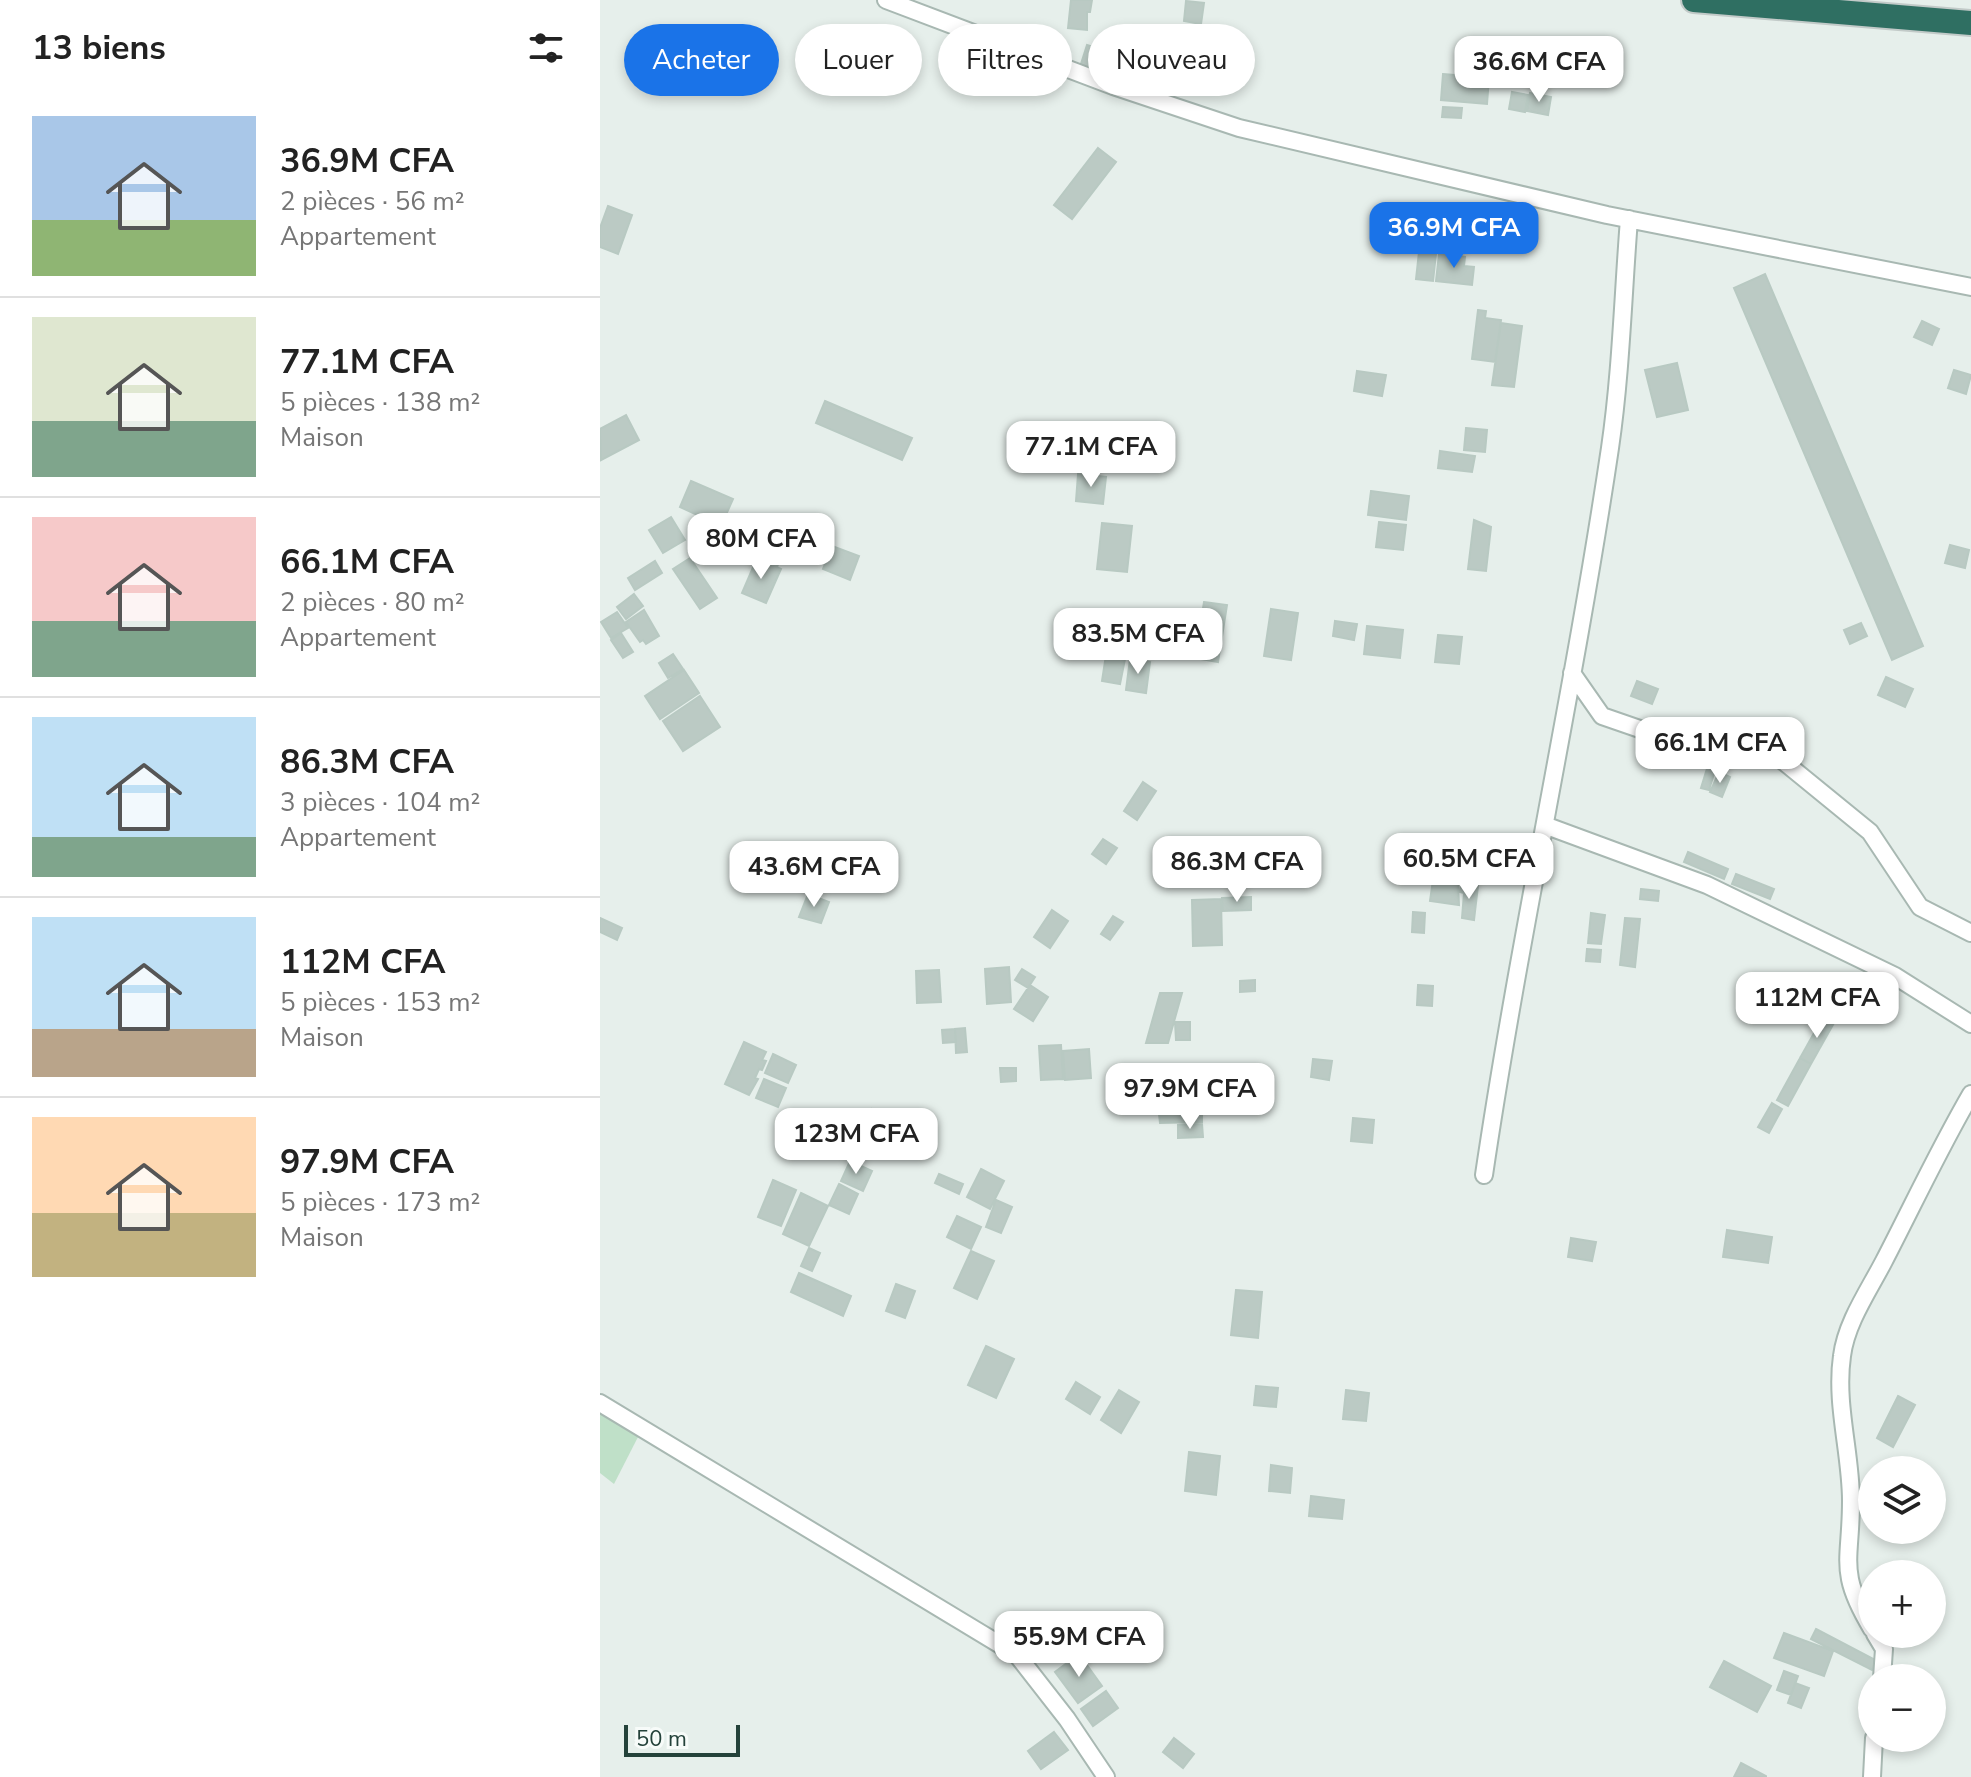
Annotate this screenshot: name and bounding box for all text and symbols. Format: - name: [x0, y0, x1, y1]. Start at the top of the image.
- chip: Acheter: [624, 24, 779, 96]
- chip: Louer: [795, 24, 922, 96]
- chip: Filtres: [938, 24, 1072, 96]
- chip: Nouveau: [1088, 24, 1255, 96]
- text: 13 biens: [32, 25, 166, 71]
- icon: filters: [524, 26, 568, 70]
- pin: 36.6M CFA: [1447, 36, 1631, 104]
- text: 36.6M CFA: [1472, 44, 1606, 79]
- text: 36.9M CFA: [280, 138, 454, 184]
- icon: home: [96, 148, 192, 244]
- text: 2 pièces · 56 m²: [280, 184, 465, 219]
- pin: 36.9M CFA: [1362, 202, 1546, 270]
- text: 36.9M CFA: [1387, 210, 1521, 245]
- text: Appartement: [280, 219, 436, 254]
- text: 77.1M CFA: [280, 339, 454, 385]
- icon: home: [96, 349, 192, 445]
- text: 5 pièces · 138 m²: [280, 385, 480, 420]
- text: Maison: [280, 420, 364, 455]
- pin: 77.1M CFA: [999, 421, 1183, 489]
- text: 77.1M CFA: [1024, 429, 1158, 464]
- pin: 80M CFA: [687, 513, 835, 581]
- text: 80M CFA: [706, 521, 816, 556]
- text: 66.1M CFA: [280, 539, 454, 585]
- icon: home: [96, 549, 192, 645]
- text: 2 pièces · 80 m²: [280, 585, 465, 620]
- pin: 83.5M CFA: [1046, 608, 1230, 676]
- text: 83.5M CFA: [1071, 616, 1205, 651]
- text: Appartement: [280, 620, 436, 655]
- pin: 66.1M CFA: [1628, 717, 1812, 785]
- text: 66.1M CFA: [1653, 725, 1787, 760]
- text: 86.3M CFA: [280, 739, 454, 785]
- icon: home: [96, 749, 192, 845]
- text: 3 pièces · 104 m²: [280, 785, 480, 820]
- text: Appartement: [280, 820, 436, 855]
- pin: 60.5M CFA: [1377, 833, 1561, 901]
- pin: 86.3M CFA: [1145, 836, 1329, 904]
- pin: 43.6M CFA: [722, 841, 906, 909]
- text: 60.5M CFA: [1402, 841, 1536, 876]
- text: 86.3M CFA: [1170, 844, 1304, 879]
- text: 43.6M CFA: [747, 849, 881, 884]
- text: 112M CFA: [280, 939, 446, 985]
- icon: home: [96, 949, 192, 1045]
- pin: 112M CFA: [1734, 972, 1900, 1040]
- text: 112M CFA: [1754, 980, 1880, 1015]
- text: 5 pièces · 153 m²: [280, 985, 480, 1020]
- text: Maison: [280, 1020, 364, 1055]
- pin: 97.9M CFA: [1098, 1063, 1282, 1131]
- text: 97.9M CFA: [1123, 1071, 1257, 1106]
- pin: 123M CFA: [773, 1108, 939, 1176]
- text: 123M CFA: [793, 1116, 919, 1151]
- text: 97.9M CFA: [280, 1139, 454, 1185]
- icon: home: [96, 1149, 192, 1245]
- text: 5 pièces · 173 m²: [280, 1185, 480, 1220]
- text: Maison: [280, 1220, 364, 1255]
- map controls: [1858, 1456, 1946, 1752]
- button: layers: [1858, 1456, 1946, 1544]
- button: +: [1858, 1560, 1946, 1648]
- pin: 55.9M CFA: [987, 1611, 1171, 1679]
- text: 55.9M CFA: [1012, 1619, 1146, 1654]
- button: −: [1858, 1664, 1946, 1752]
- scale bar: [624, 1721, 740, 1757]
- text: 50 m: [636, 1724, 687, 1754]

